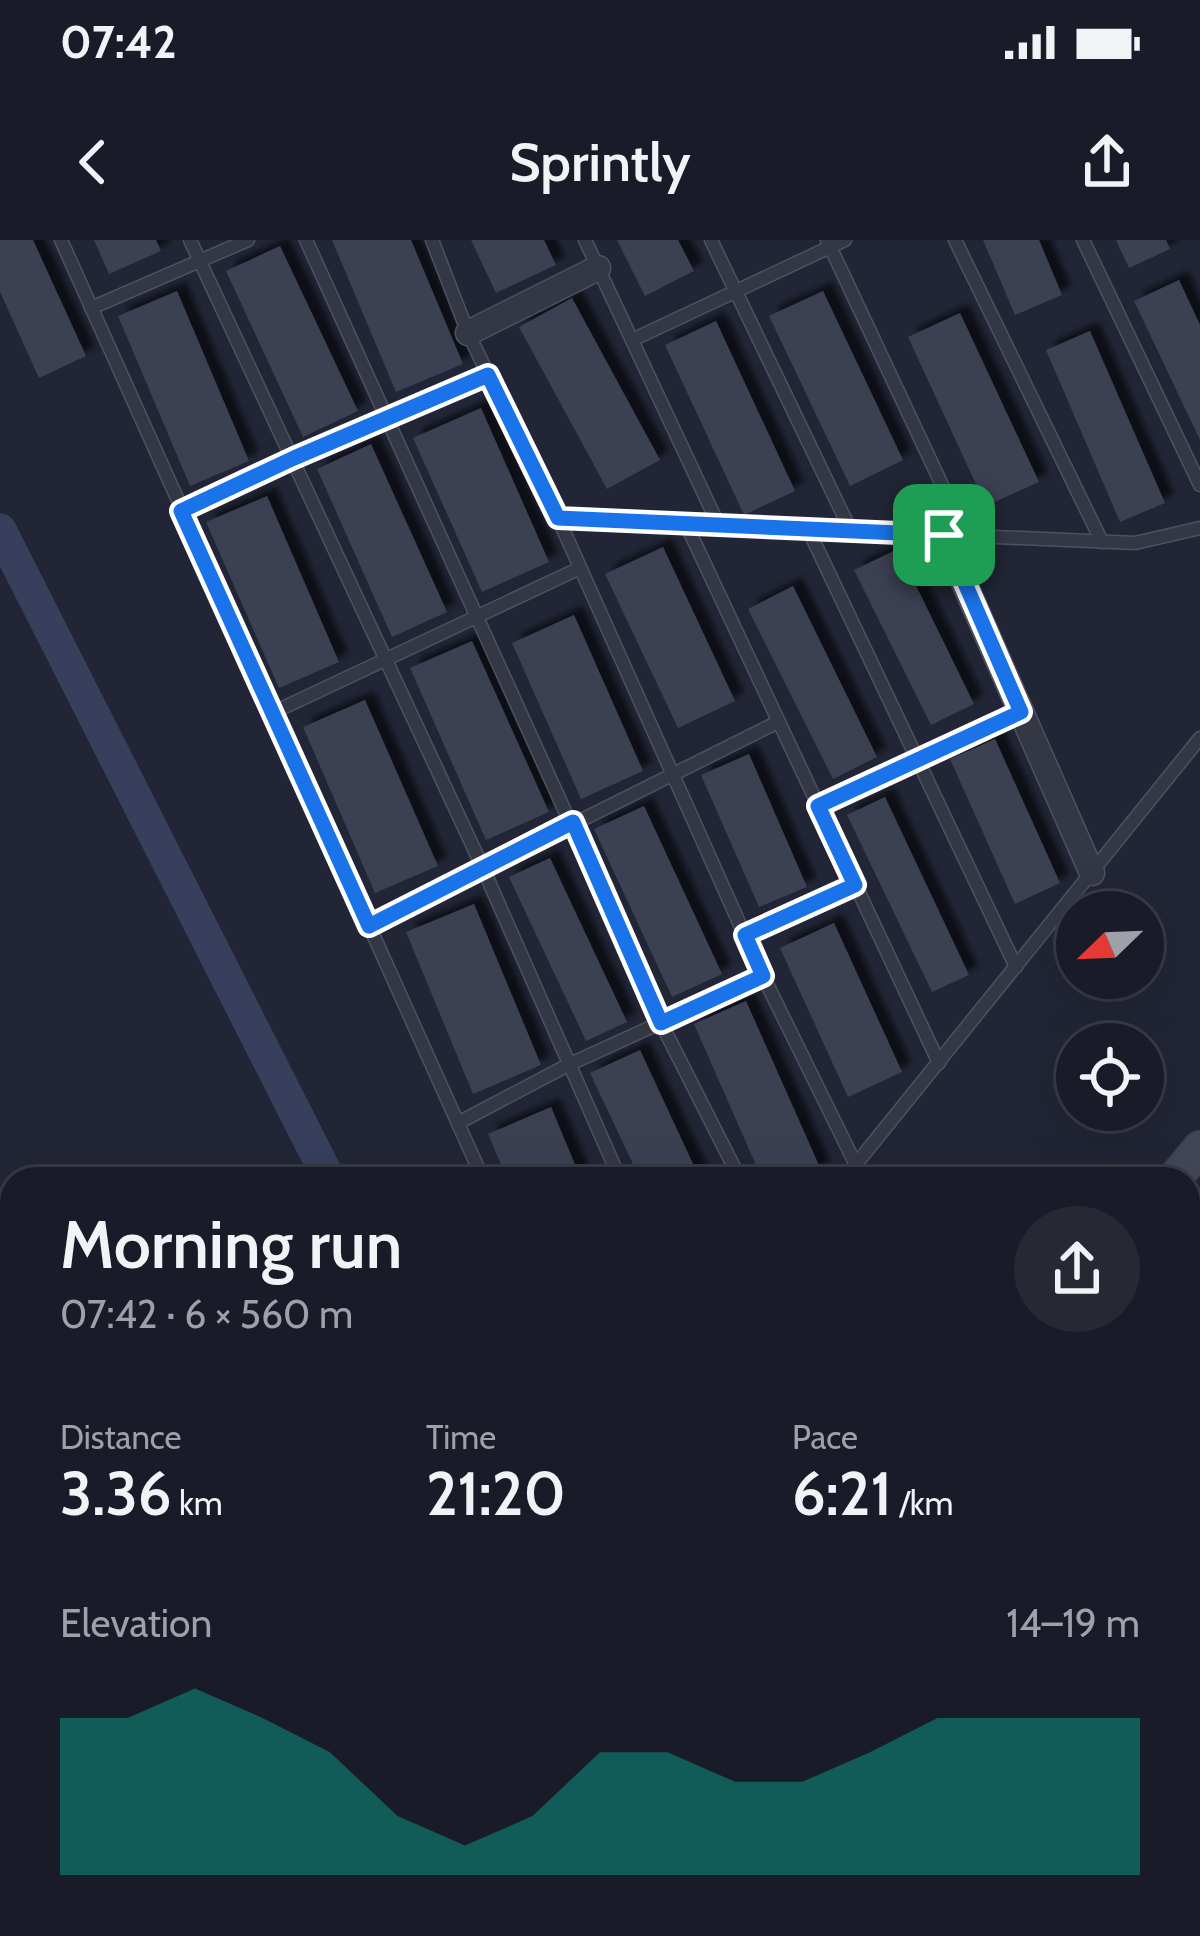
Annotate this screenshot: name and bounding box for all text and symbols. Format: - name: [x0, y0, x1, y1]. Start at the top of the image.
- text: 07:42: [60, 15, 176, 69]
- icon: back: [60, 129, 126, 195]
- text: Sprintly: [509, 129, 691, 195]
- icon: share: [1074, 129, 1140, 195]
- pin: [893, 484, 995, 586]
- icon: arrive: [911, 502, 977, 568]
- north arrow: [1056, 891, 1164, 999]
- map controls: [1056, 891, 1164, 1131]
- button: locate: [1056, 1023, 1164, 1131]
- text: Morning run: [60, 1204, 402, 1285]
- button: share: [1014, 1206, 1140, 1332]
- text: 07:42 · 6 × 560 m: [60, 1290, 353, 1338]
- text: Distance: [60, 1417, 181, 1457]
- text: Time: [426, 1417, 496, 1457]
- text: Pace: [792, 1417, 858, 1457]
- text: 3.36: [60, 1457, 172, 1530]
- text: 21:20: [426, 1457, 566, 1530]
- text: 6:21: [792, 1457, 892, 1530]
- text: km: [172, 1483, 223, 1523]
- text: /km: [892, 1483, 954, 1523]
- text: Elevation: [60, 1599, 212, 1647]
- text: 14–19 m: [1006, 1599, 1140, 1647]

